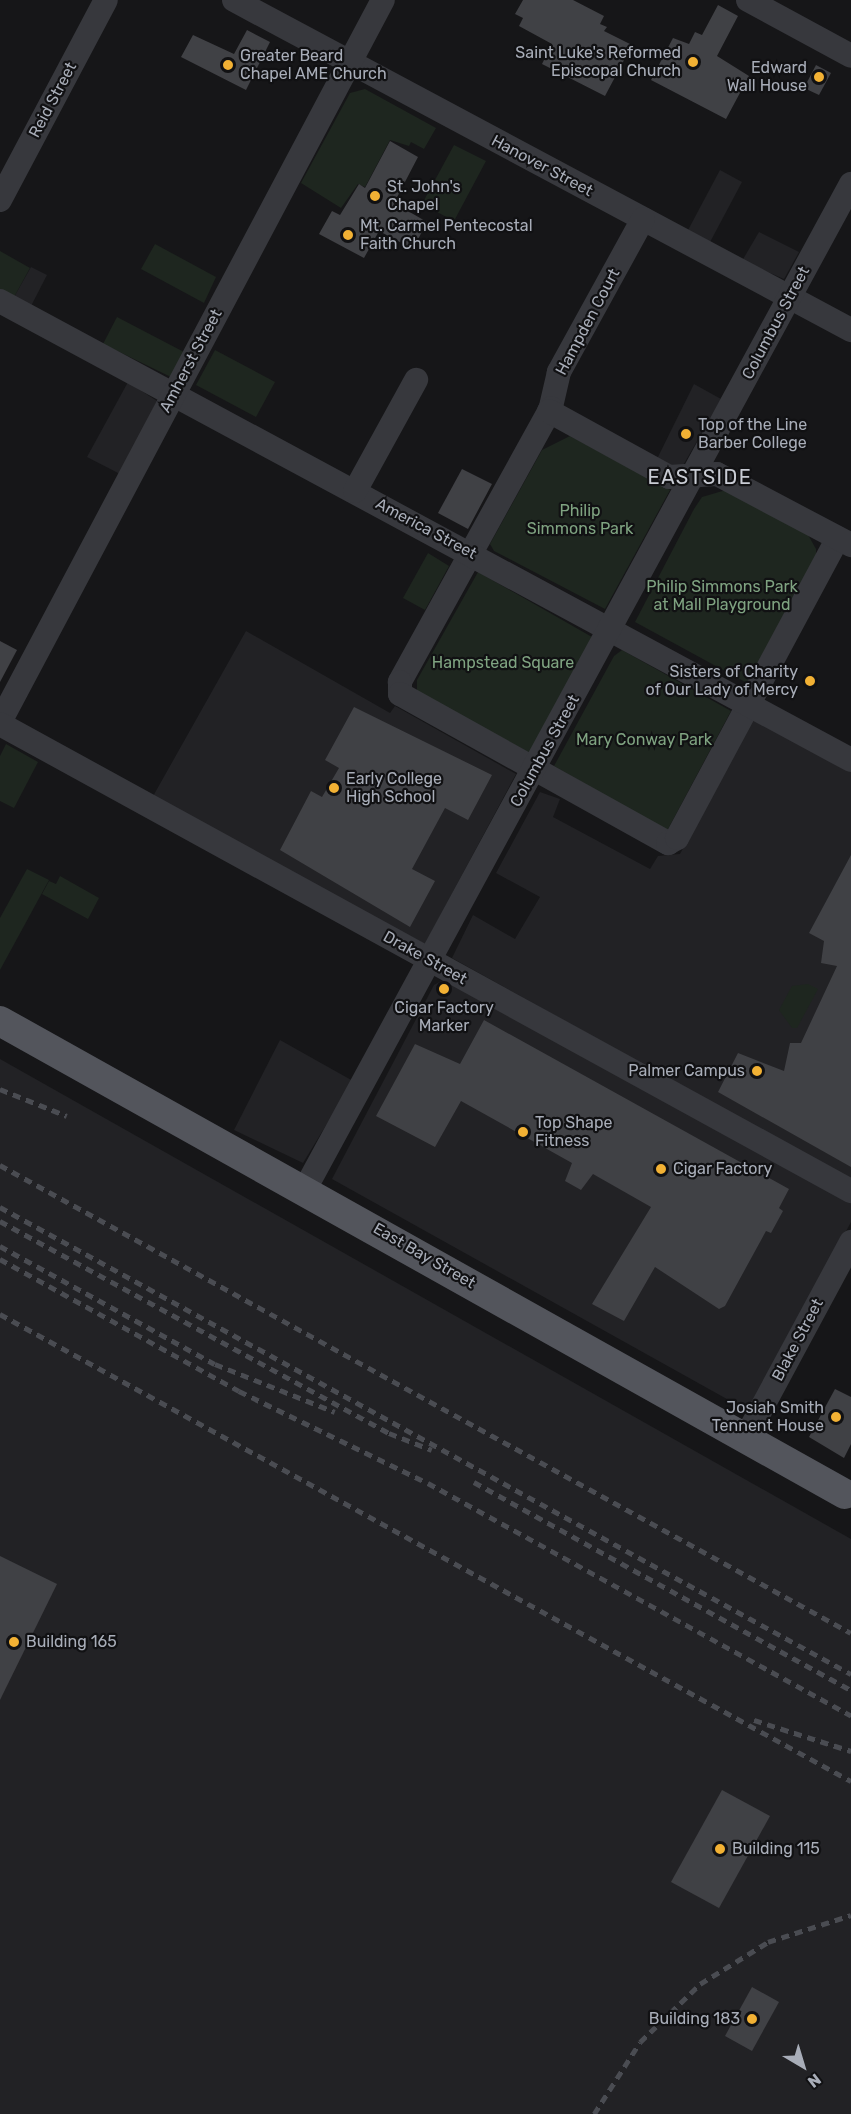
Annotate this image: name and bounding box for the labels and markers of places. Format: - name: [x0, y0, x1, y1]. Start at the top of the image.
- place label: Saint Luke's Reformed Episcopal Church: [515, 43, 681, 81]
- place label: Greater Beard Chapel AME Church: [240, 46, 387, 84]
- marker: Saint Luke's Reformed Episcopal Church: [686, 55, 700, 69]
- marker: Greater Beard Chapel AME Church: [221, 58, 235, 72]
- place label: Edward Wall House: [727, 58, 807, 96]
- marker: Edward Wall House: [812, 70, 826, 84]
- place label: St. John's Chapel: [387, 177, 461, 215]
- marker: St. John's Chapel: [368, 189, 382, 203]
- place label: Mt. Carmel Pentecostal Faith Church: [360, 216, 533, 254]
- marker: Mt. Carmel Pentecostal Faith Church: [341, 228, 355, 242]
- place label: Top of the Line Barber College: [698, 415, 808, 453]
- marker: Top of the Line Barber College: [679, 427, 693, 441]
- place label: Sisters of Charity of Our Lady of Mercy: [644, 662, 798, 700]
- marker: Sisters of Charity of Our Lady of Mercy: [803, 674, 817, 688]
- place label: Early College High School: [346, 769, 442, 807]
- marker: Early College High School: [327, 781, 341, 795]
- marker: Cigar Factory Marker: [437, 982, 451, 996]
- place label: Cigar Factory Marker: [394, 998, 494, 1036]
- place label: Palmer Campus: [628, 1061, 745, 1081]
- marker: Palmer Campus: [750, 1064, 764, 1078]
- place label: Top Shape Fitness: [535, 1113, 612, 1151]
- marker: Top Shape Fitness: [516, 1125, 530, 1139]
- place label: Cigar Factory: [673, 1159, 773, 1179]
- marker: Cigar Factory: [654, 1162, 668, 1176]
- place label: Josiah Smith Tennent House: [712, 1398, 824, 1436]
- marker: Josiah Smith Tennent House: [829, 1410, 843, 1424]
- place label: Building 165: [26, 1632, 117, 1652]
- marker: Building 165: [7, 1635, 21, 1649]
- place label: Building 115: [732, 1839, 820, 1859]
- marker: Building 115: [713, 1842, 727, 1856]
- place label: Building 183: [649, 2009, 740, 2029]
- marker: Building 183: [745, 2012, 759, 2026]

